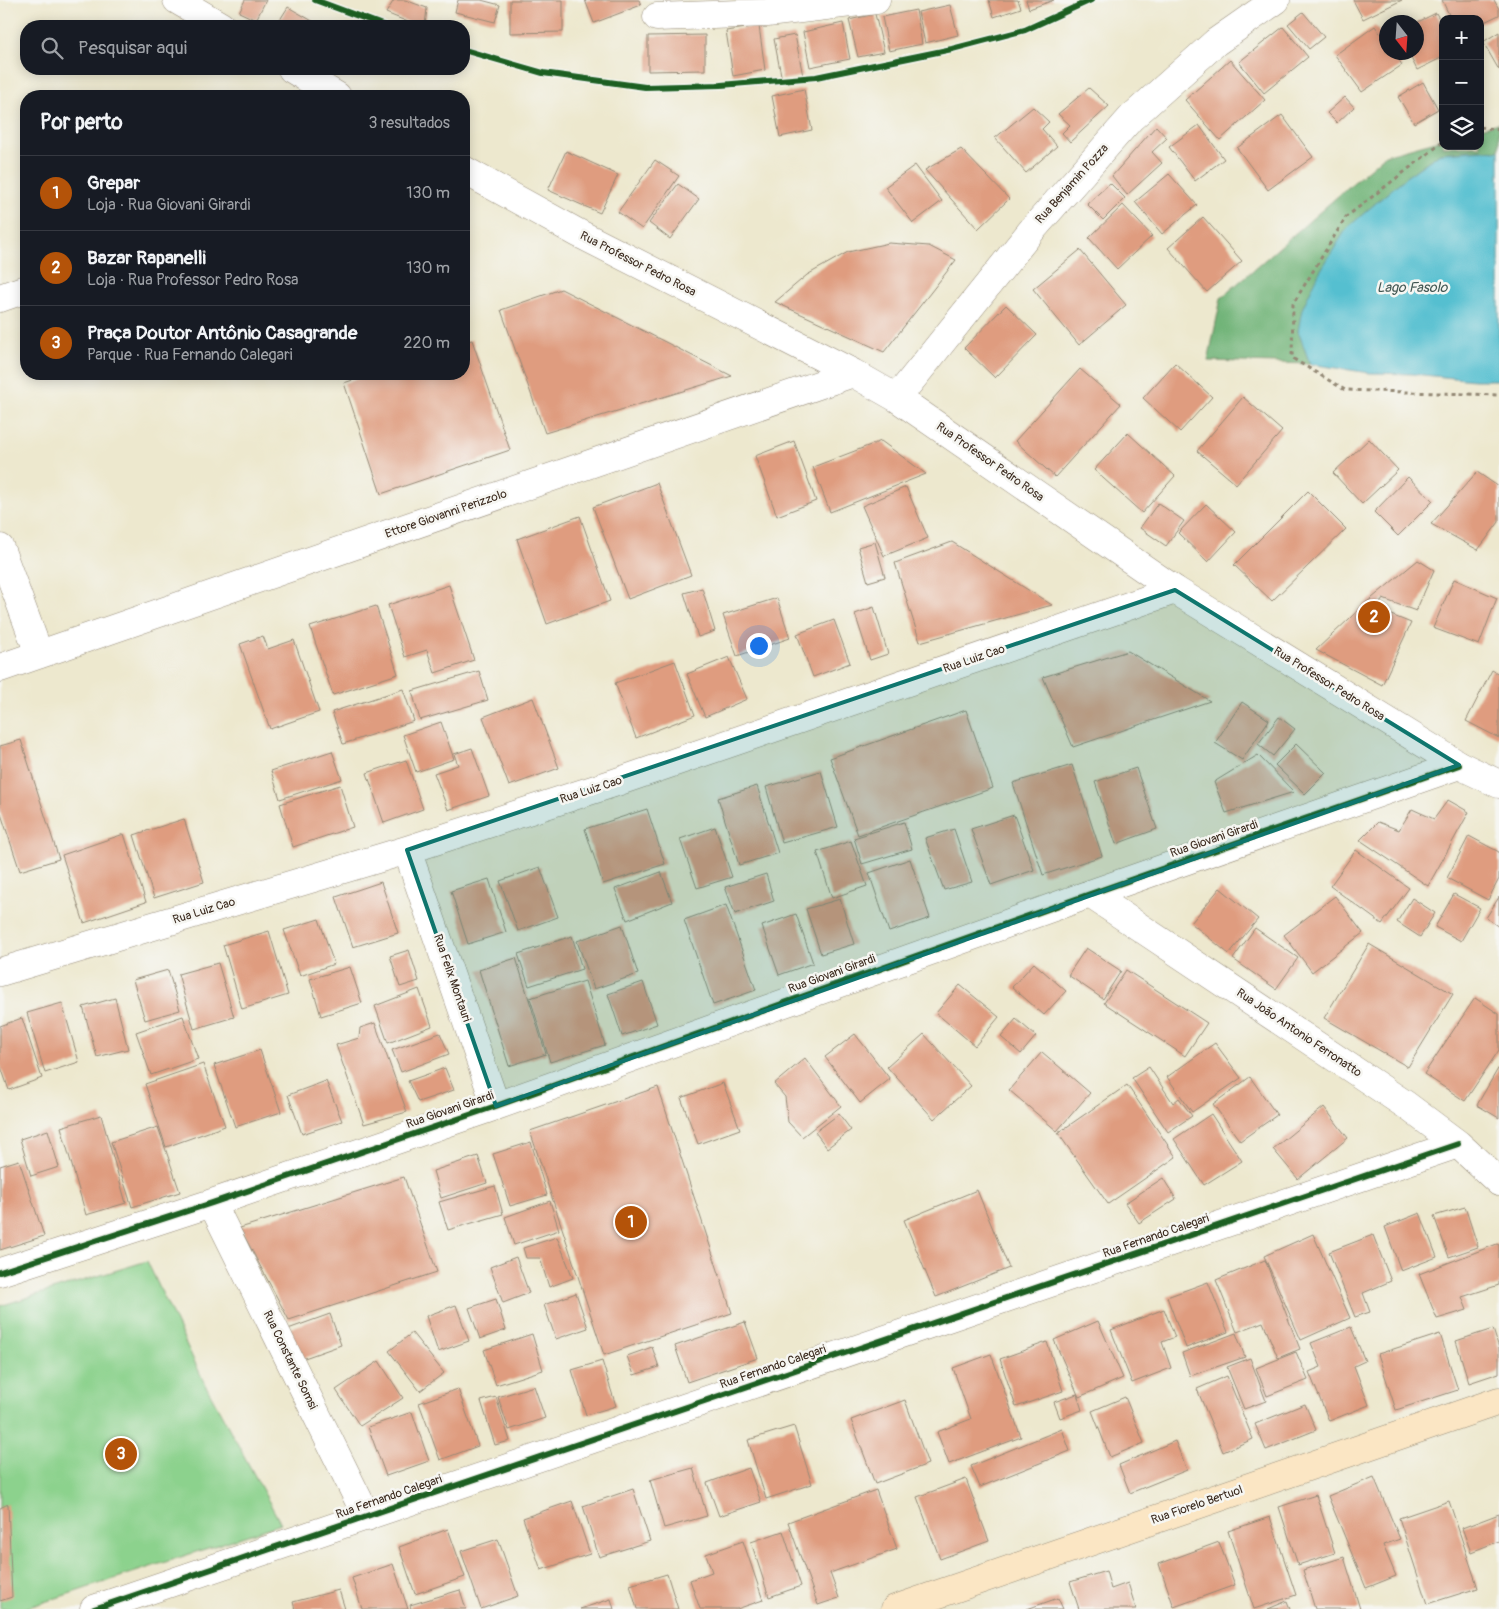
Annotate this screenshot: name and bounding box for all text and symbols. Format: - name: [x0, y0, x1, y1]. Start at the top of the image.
- north arrow: [1379, 15, 1424, 60]
- map controls: [1439, 15, 1484, 150]
- button: +: [1439, 15, 1484, 60]
- search box: [20, 20, 470, 75]
- icon: search: [38, 34, 66, 62]
- text: Pesquisar aqui: [78, 36, 187, 60]
- button: −: [1439, 60, 1484, 105]
- button: layers: [1439, 105, 1484, 150]
- text: Por perto: [40, 109, 122, 136]
- text: 3 resultados: [368, 113, 450, 133]
- street label: Rua Benjamin Pozza: [1032, 141, 1112, 227]
- text: Grepar: [87, 171, 140, 195]
- text: 1: [53, 183, 59, 203]
- text: 130 m: [406, 183, 450, 203]
- text: Loja · Rua Giovani Girardi: [87, 195, 250, 215]
- street label: Rua Professor Pedro Rosa: [578, 228, 699, 300]
- text: Bazar Rapanelli: [87, 246, 206, 270]
- text: 2: [52, 258, 60, 278]
- text: 130 m: [406, 258, 450, 278]
- text: Loja · Rua Professor Pedro Rosa: [87, 270, 299, 290]
- water label: Lago Fasolo: [1377, 279, 1449, 296]
- text: Praça Doutor Antônio Casagrande: [87, 321, 358, 345]
- text: 3: [52, 333, 60, 353]
- text: 220 m: [404, 333, 450, 353]
- text: Parque · Rua Fernando Calegari: [87, 345, 293, 365]
- street label: Rua Professor Pedro Rosa: [933, 419, 1047, 505]
- street label: Ettore Giovanni Perizzolo: [383, 486, 509, 542]
- pin: 2: [1358, 598, 1390, 636]
- your location: [746, 633, 772, 659]
- street label: Rua Luiz Cao: [941, 641, 1007, 677]
- street label: Rua Professor Pedro Rosa: [1271, 644, 1388, 724]
- street label: Rua Luiz Cao: [558, 773, 624, 807]
- street label: Rua Giovani Girardi: [1168, 817, 1260, 861]
- street label: Rua Luiz Cao: [171, 894, 238, 928]
- street label: Rua Felix Montauri: [430, 932, 474, 1024]
- street label: Rua Giovani Girardi: [786, 951, 878, 997]
- street label: Rua João Antonio Ferronatto: [1234, 985, 1365, 1081]
- street label: Rua Giovani Girardi: [404, 1088, 496, 1132]
- pin: 1: [615, 1203, 647, 1241]
- street label: Rua Fernando Calegari: [1101, 1211, 1211, 1261]
- street label: Rua Constante Somsi: [260, 1308, 320, 1412]
- street label: Rua Fernando Calegari: [718, 1342, 828, 1392]
- pin: 3: [105, 1435, 137, 1473]
- street label: Rua Fernando Calegari: [334, 1472, 444, 1522]
- street label: Rua Fiorelo Bertuol: [1149, 1482, 1245, 1528]

